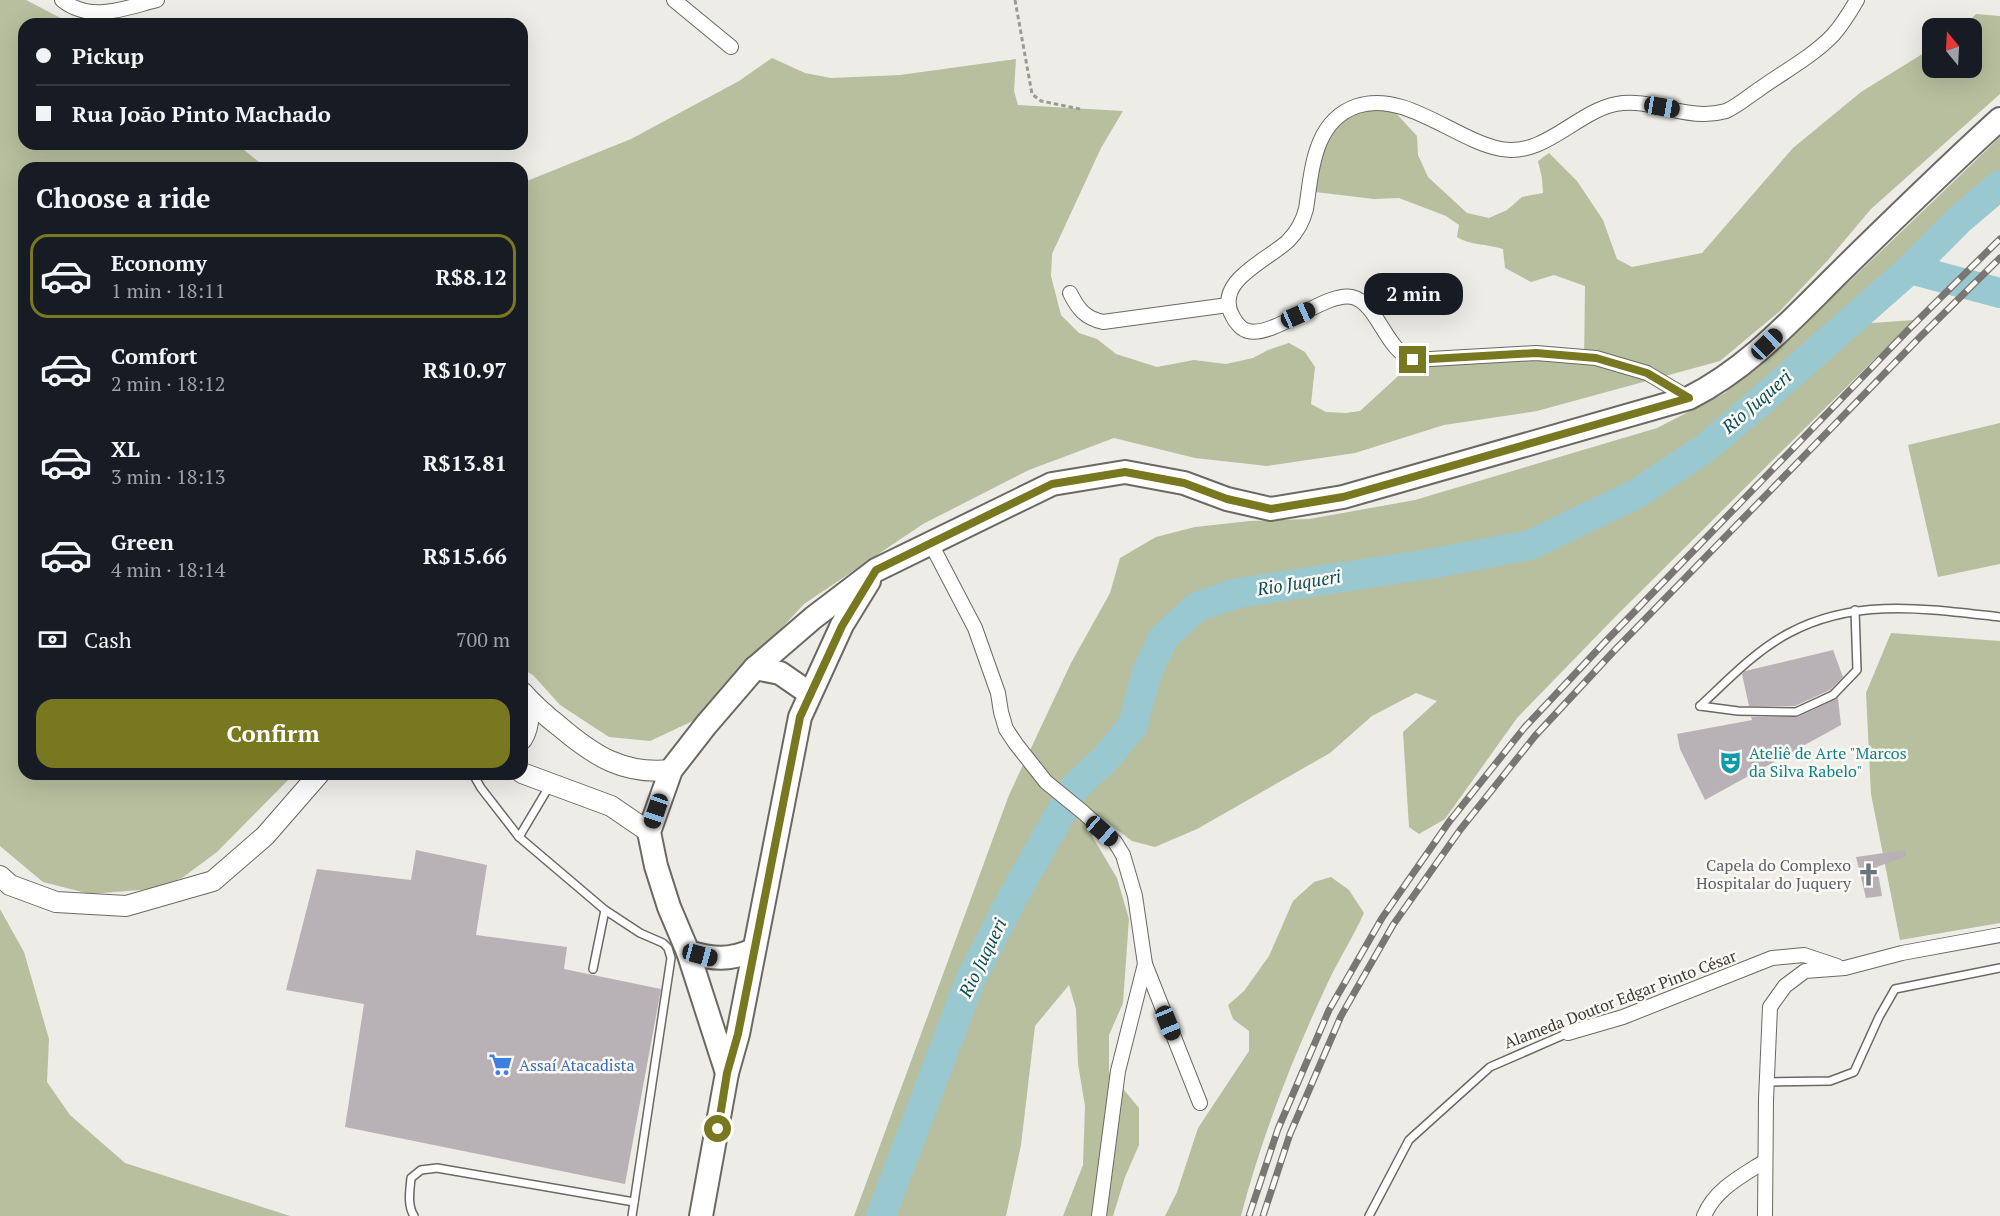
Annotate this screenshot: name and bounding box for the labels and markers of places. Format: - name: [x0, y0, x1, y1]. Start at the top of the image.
- place label: Ateliê de Arte "Marcos da Silva Rabelo": [1749, 742, 1907, 782]
- theatre icon: Ateliê de Arte "Marcos da Silva Rabelo": [1718, 749, 1744, 775]
- place label: Capela do Complexo Hospitalar do Juquery: [1696, 854, 1852, 894]
- church icon: Capela do Complexo Hospitalar do Juquery: [1856, 861, 1882, 887]
- supermarket icon: Assaí Atacadista: [488, 1052, 514, 1078]
- place label: Assaí Atacadista: [519, 1054, 635, 1076]

